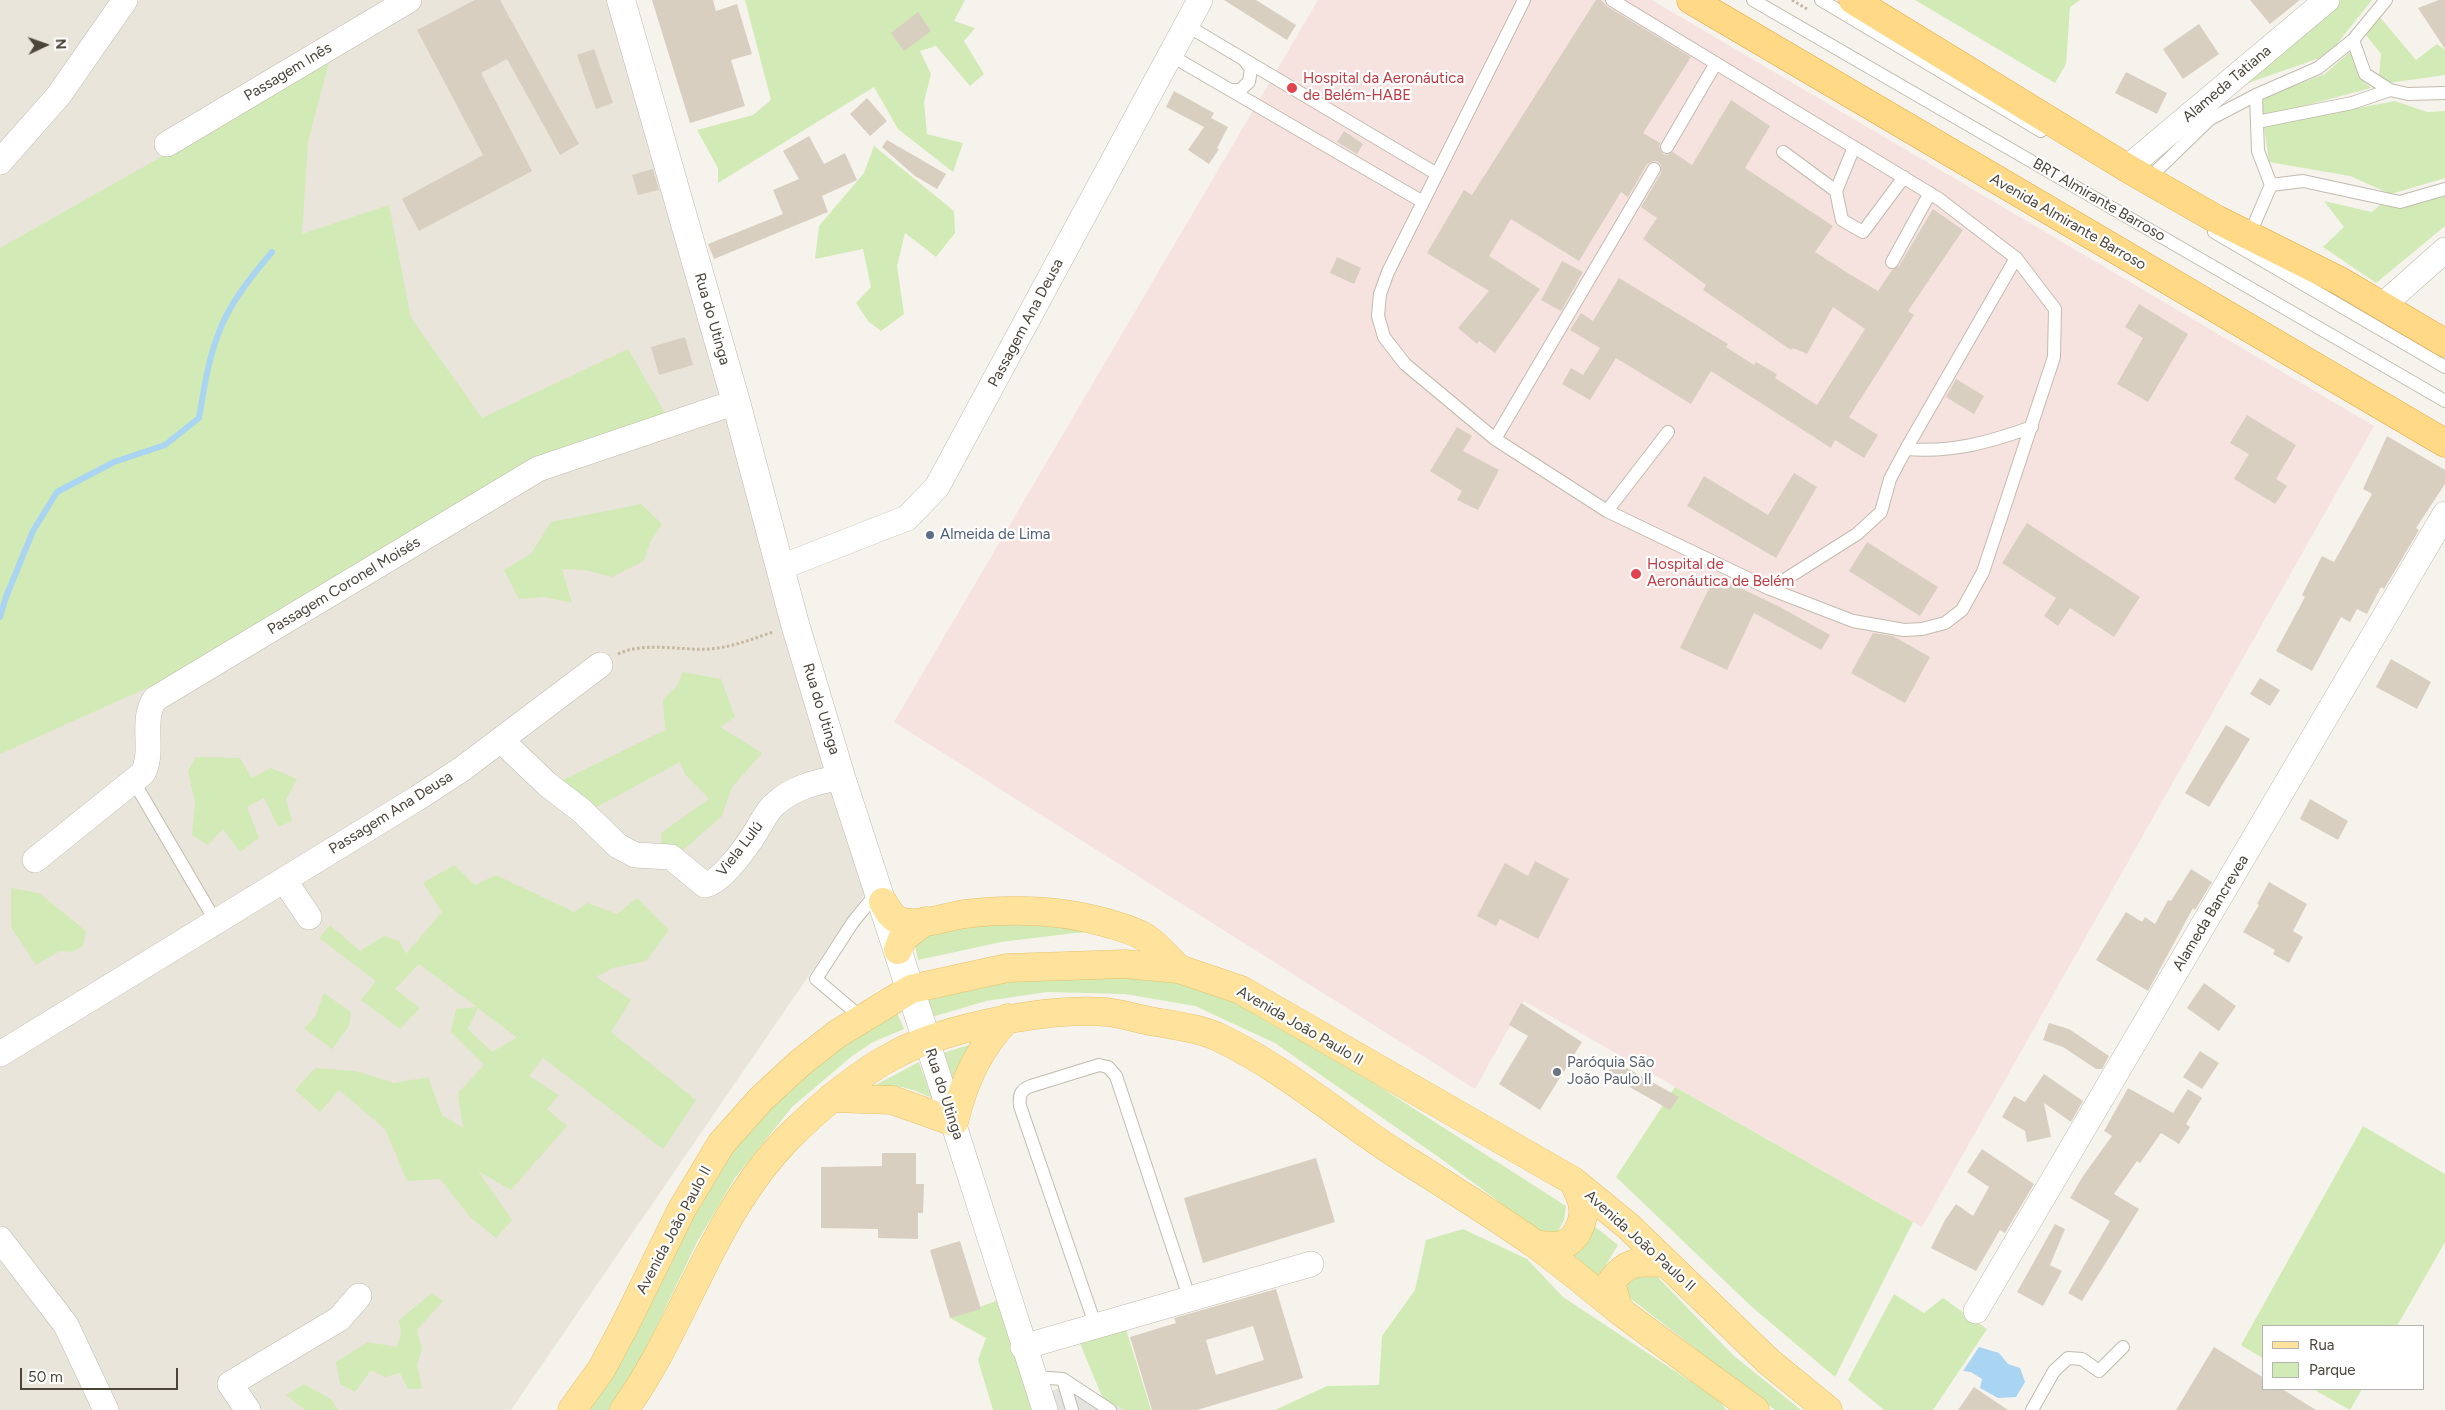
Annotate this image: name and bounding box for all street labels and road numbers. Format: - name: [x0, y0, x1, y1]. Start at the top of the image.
- street label: Passagem Inês: [241, 39, 335, 105]
- street label: Alameda Tatiana: [2179, 42, 2275, 126]
- street label: BRT Almirante Barroso: [2029, 155, 2169, 245]
- street label: Avenida Almirante Barroso: [1987, 170, 2149, 274]
- street label: Passagem Ana Deusa: [985, 256, 1067, 390]
- street label: Rua do Utinga: [690, 271, 734, 367]
- street label: Passagem Coronel Moisés: [264, 533, 424, 639]
- street label: Rua do Utinga: [799, 661, 843, 757]
- street label: Passagem Ana Deusa: [326, 768, 456, 858]
- street label: Viela Lulú: [713, 818, 767, 880]
- street label: Alameda Bancrevea: [2169, 852, 2253, 974]
- street label: Avenida João Paulo II: [1234, 983, 1366, 1069]
- street label: Rua do Utinga: [921, 1046, 967, 1142]
- street label: Avenida João Paulo II: [633, 1163, 715, 1297]
- street label: Avenida João Paulo II: [1581, 1187, 1699, 1295]

